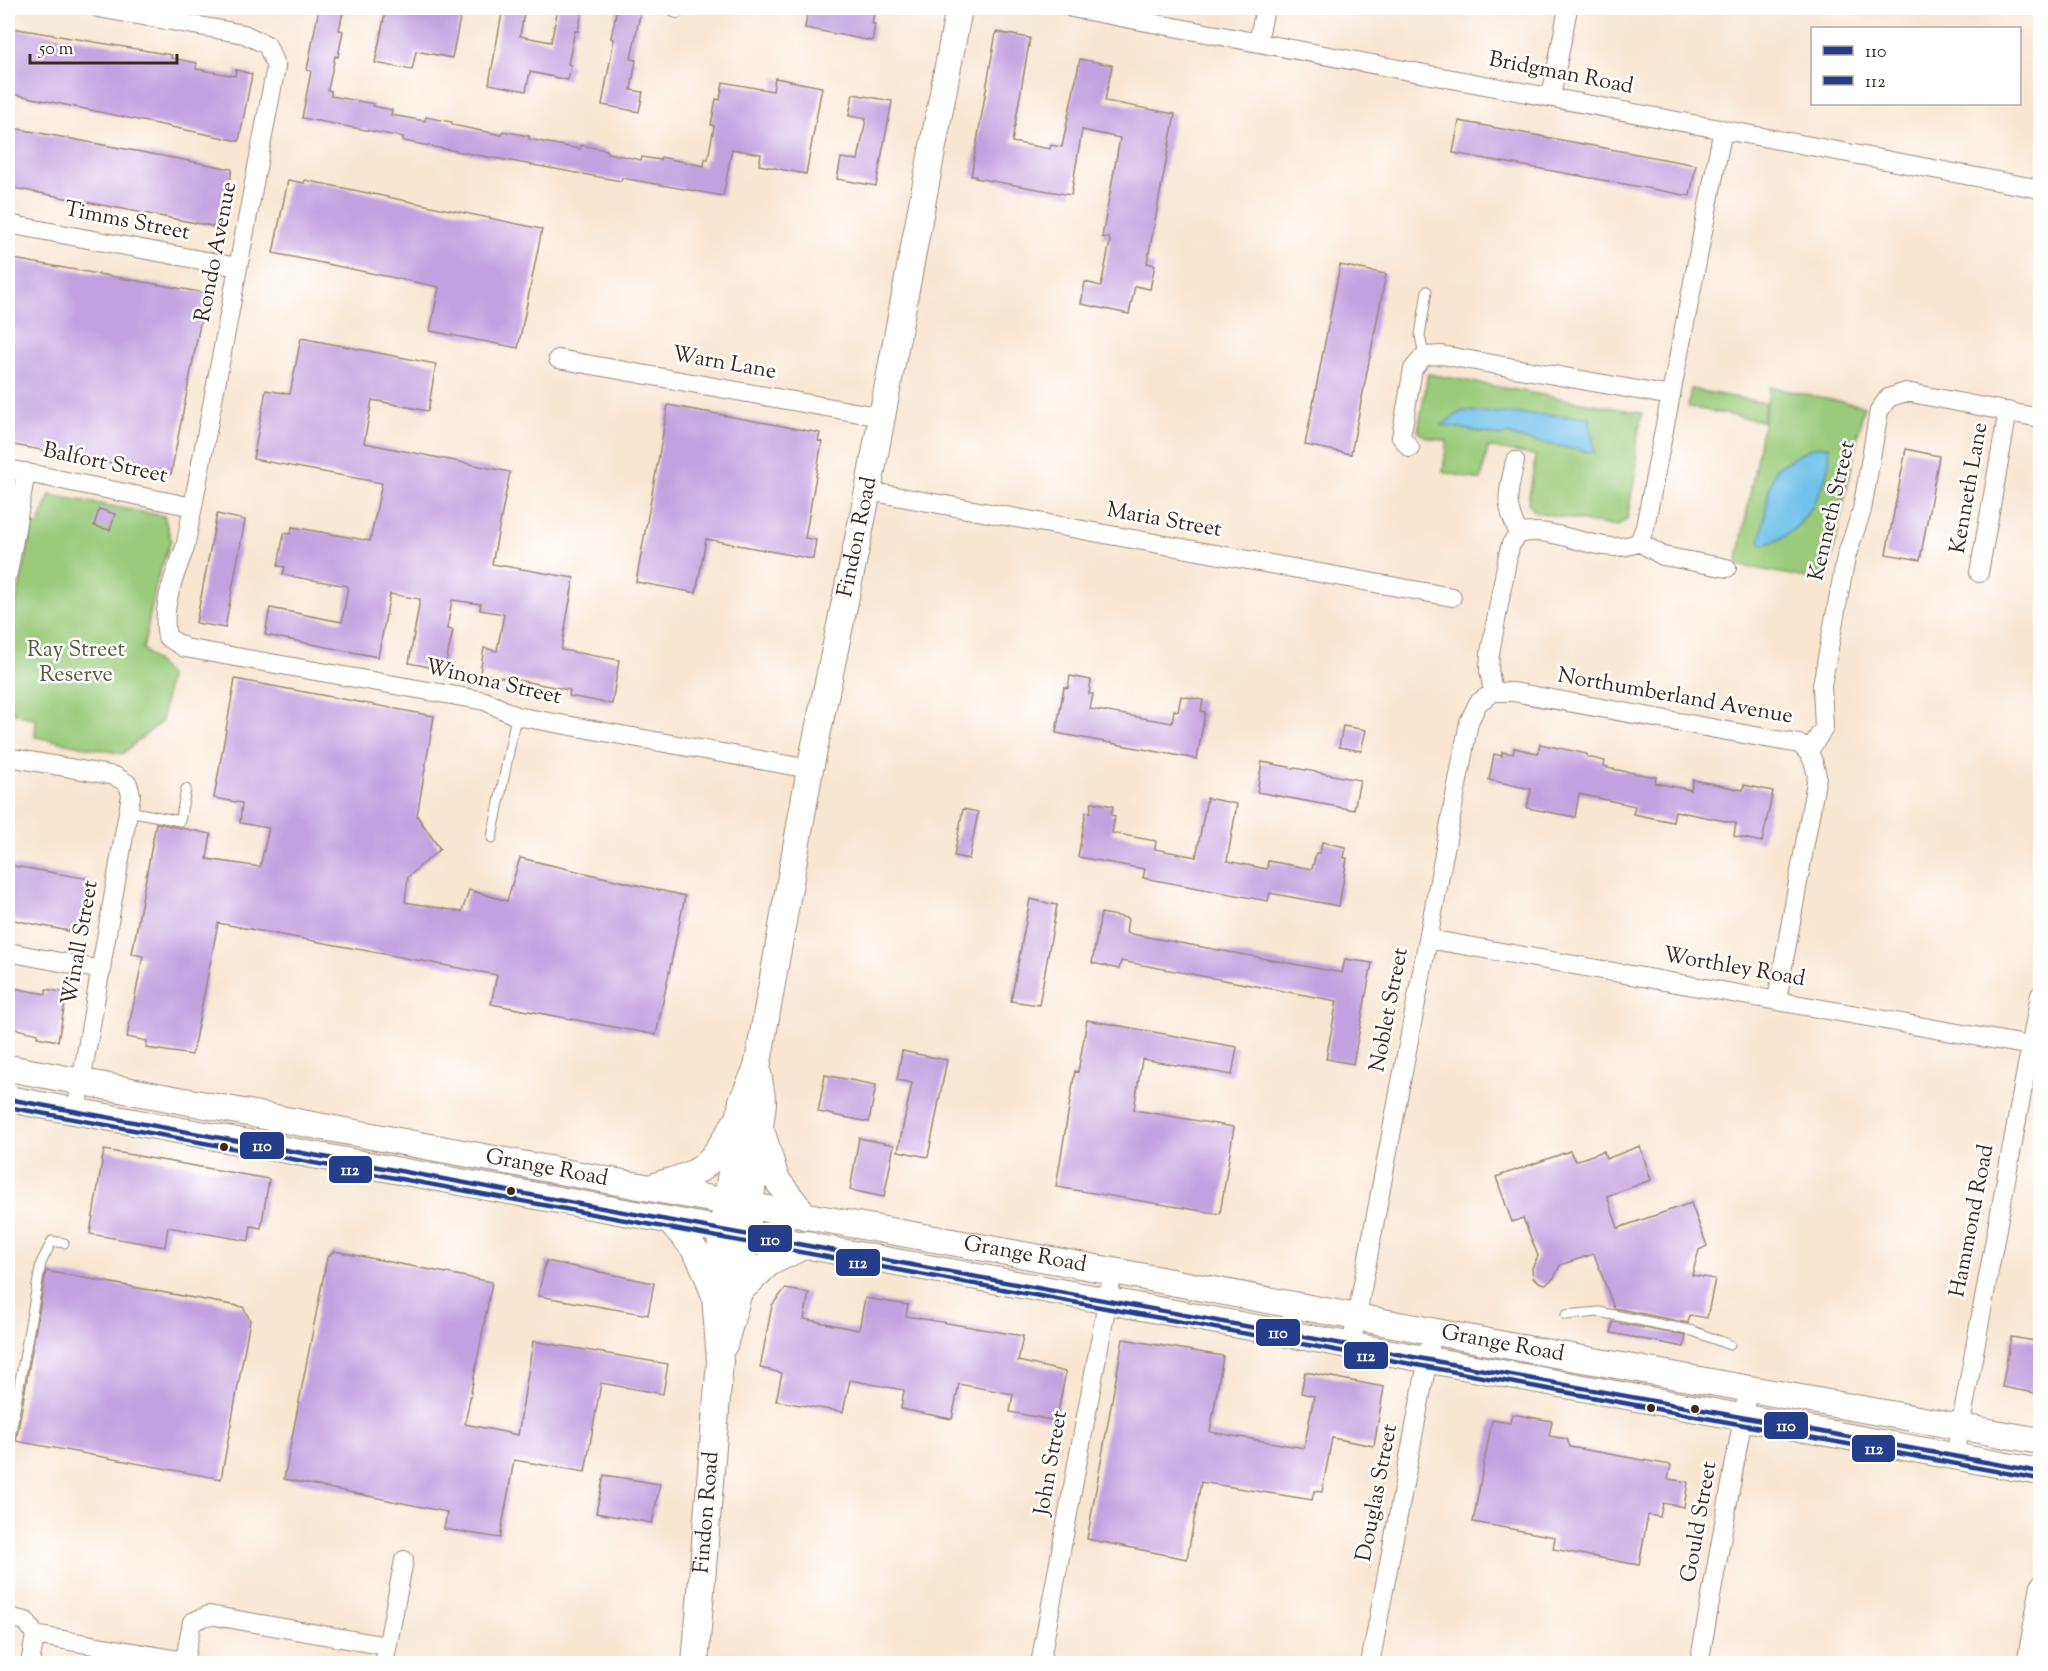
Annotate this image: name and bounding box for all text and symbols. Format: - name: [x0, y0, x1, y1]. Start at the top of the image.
- scale bar: [30, 27, 177, 65]
- legend: [1811, 27, 2021, 105]
- text: 50 m: [38, 37, 74, 63]
- text: 110: [1865, 40, 1887, 66]
- street label: Bridgman Road: [1486, 44, 1636, 104]
- text: 112: [1865, 70, 1886, 96]
- street label: Rondo Avenue: [188, 179, 246, 325]
- street label: Timms Street: [62, 194, 193, 250]
- street label: Warn Lane: [669, 339, 779, 389]
- street label: Kenneth Lane: [1943, 420, 1997, 556]
- street label: Balfort Street: [40, 435, 171, 493]
- street label: Kenneth Street: [1801, 437, 1865, 584]
- street label: Findon Road: [830, 474, 886, 600]
- street label: Maria Street: [1104, 495, 1224, 547]
- park label: Ray Street Reserve: [27, 635, 126, 692]
- street label: Winona Street: [422, 652, 565, 714]
- street label: Northumberland Avenue: [1555, 661, 1795, 733]
- street label: Winall Street: [54, 878, 108, 1008]
- street label: Worthley Road: [1660, 940, 1808, 996]
- street label: Noblet Street: [1362, 945, 1418, 1075]
- line badge: 110: [239, 1131, 285, 1160]
- text: 110: [252, 1136, 272, 1159]
- unlabelled marker: [218, 1141, 230, 1153]
- street label: Grange Road: [483, 1142, 611, 1196]
- street label: Hammond Road: [1942, 1142, 2004, 1300]
- line badge: 112: [328, 1155, 373, 1184]
- text: 112: [341, 1160, 360, 1183]
- unlabelled marker: [505, 1185, 517, 1197]
- line badge: 110: [747, 1224, 793, 1253]
- street label: Grange Road: [961, 1228, 1089, 1282]
- text: 110: [760, 1230, 780, 1253]
- line badge: 112: [835, 1248, 881, 1277]
- text: 112: [849, 1253, 868, 1276]
- street label: Grange Road: [1439, 1317, 1567, 1371]
- line badge: 110: [1255, 1318, 1301, 1347]
- text: 110: [1268, 1323, 1288, 1346]
- line badge: 112: [1343, 1341, 1389, 1370]
- text: 112: [1357, 1346, 1376, 1369]
- unlabelled marker: [1645, 1402, 1657, 1414]
- unlabelled marker: [1689, 1403, 1701, 1415]
- street label: John Street: [1027, 1408, 1077, 1519]
- line badge: 110: [1763, 1411, 1809, 1440]
- text: 110: [1776, 1416, 1796, 1439]
- street label: Douglas Street: [1349, 1421, 1407, 1564]
- line badge: 112: [1851, 1434, 1896, 1463]
- text: 112: [1865, 1439, 1884, 1462]
- street label: Findon Road: [687, 1450, 728, 1575]
- street label: Gould Street: [1674, 1458, 1726, 1585]

